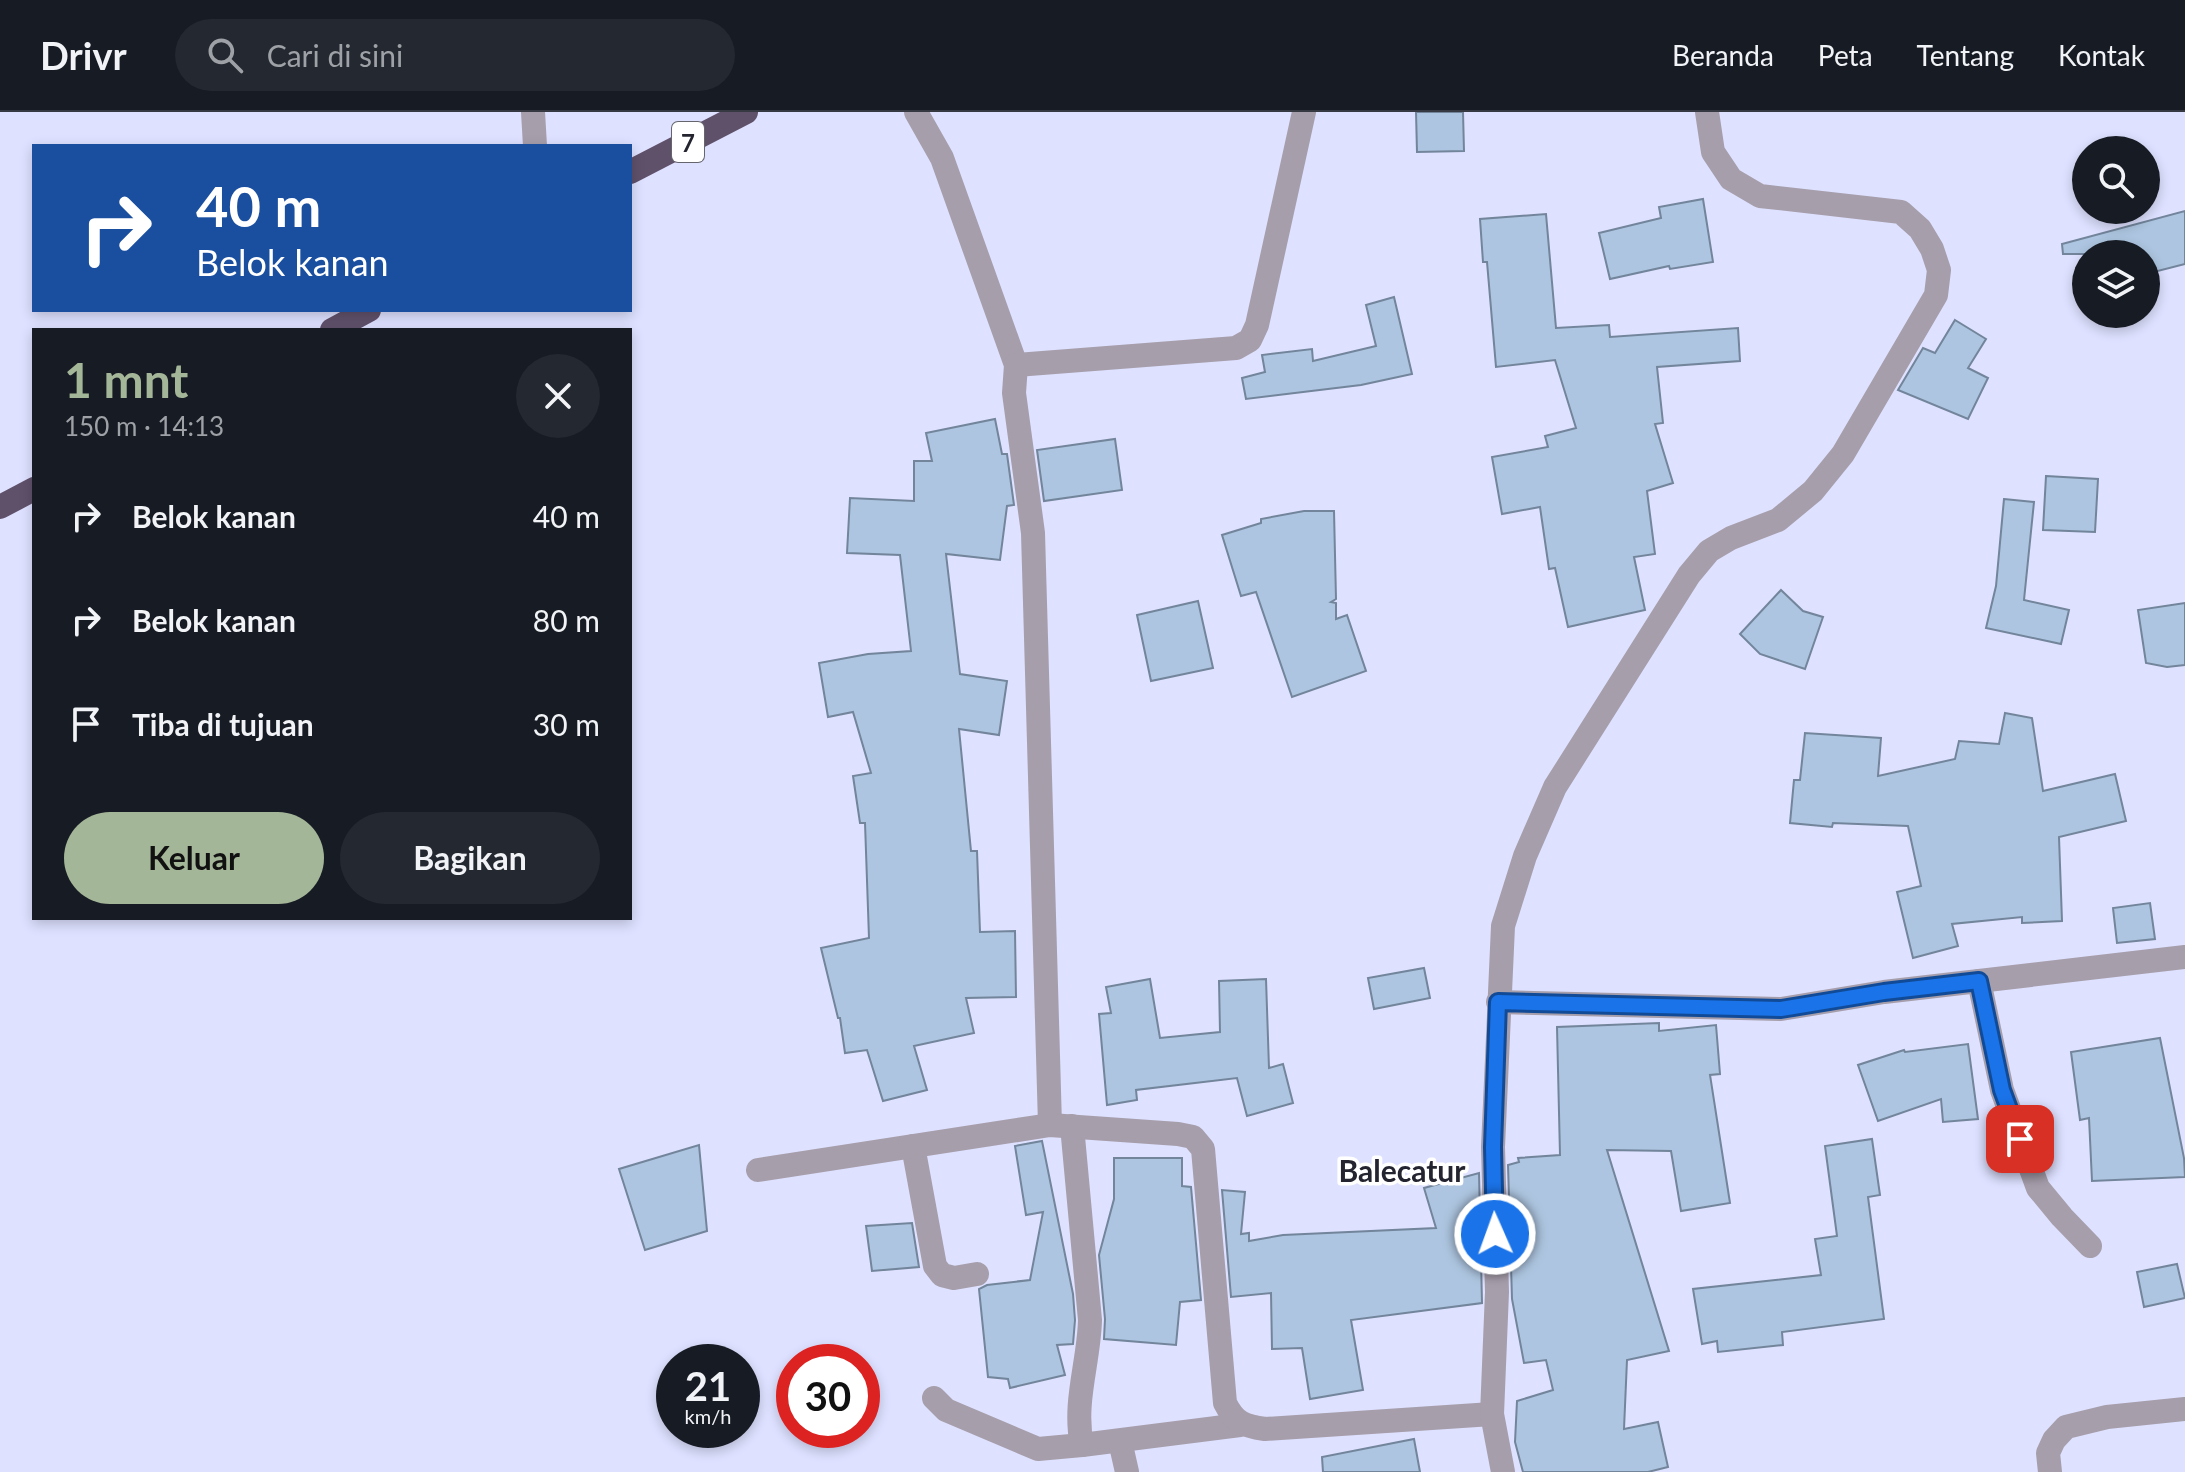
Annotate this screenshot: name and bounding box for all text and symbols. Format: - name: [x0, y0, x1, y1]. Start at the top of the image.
- search box: [175, 19, 735, 91]
- text: Drivr: [40, 32, 127, 78]
- icon: search: [203, 33, 247, 77]
- text: Cari di sini: [267, 37, 403, 73]
- text: Beranda: [1672, 38, 1774, 72]
- text: Peta: [1818, 38, 1873, 72]
- text: Tentang: [1917, 38, 2014, 72]
- text: Kontak: [2058, 38, 2145, 72]
- road number: 7: [672, 122, 704, 162]
- map controls: [2072, 136, 2160, 328]
- button: search: [2072, 136, 2160, 224]
- text: 40 m: [196, 172, 321, 239]
- icon: right: [64, 176, 168, 280]
- text: Belok kanan: [196, 240, 389, 284]
- button: layers: [2072, 240, 2160, 328]
- text: 1 mnt: [64, 351, 188, 408]
- button: close: [516, 354, 600, 438]
- text: 150 m · 14:13: [64, 410, 224, 442]
- icon: right: [64, 494, 108, 538]
- text: Belok kanan: [132, 498, 296, 534]
- text: 40 m: [533, 498, 600, 534]
- icon: right: [64, 598, 108, 642]
- text: Belok kanan: [132, 602, 296, 638]
- text: 80 m: [533, 602, 600, 638]
- icon: arrive: [64, 702, 108, 746]
- text: Tiba di tujuan: [132, 706, 314, 742]
- text: 30 m: [533, 706, 600, 742]
- button: Keluar: [64, 812, 324, 904]
- button: Bagikan: [340, 812, 600, 904]
- pin: [1986, 1105, 2054, 1173]
- icon: arrive: [1998, 1117, 2042, 1161]
- district label: Balecatur: [1339, 1152, 1466, 1188]
- position arrow: [1453, 1192, 1537, 1276]
- speed limit sign: 30: [776, 1344, 880, 1448]
- text: 21: [685, 1362, 731, 1410]
- text: km/h: [685, 1404, 731, 1428]

